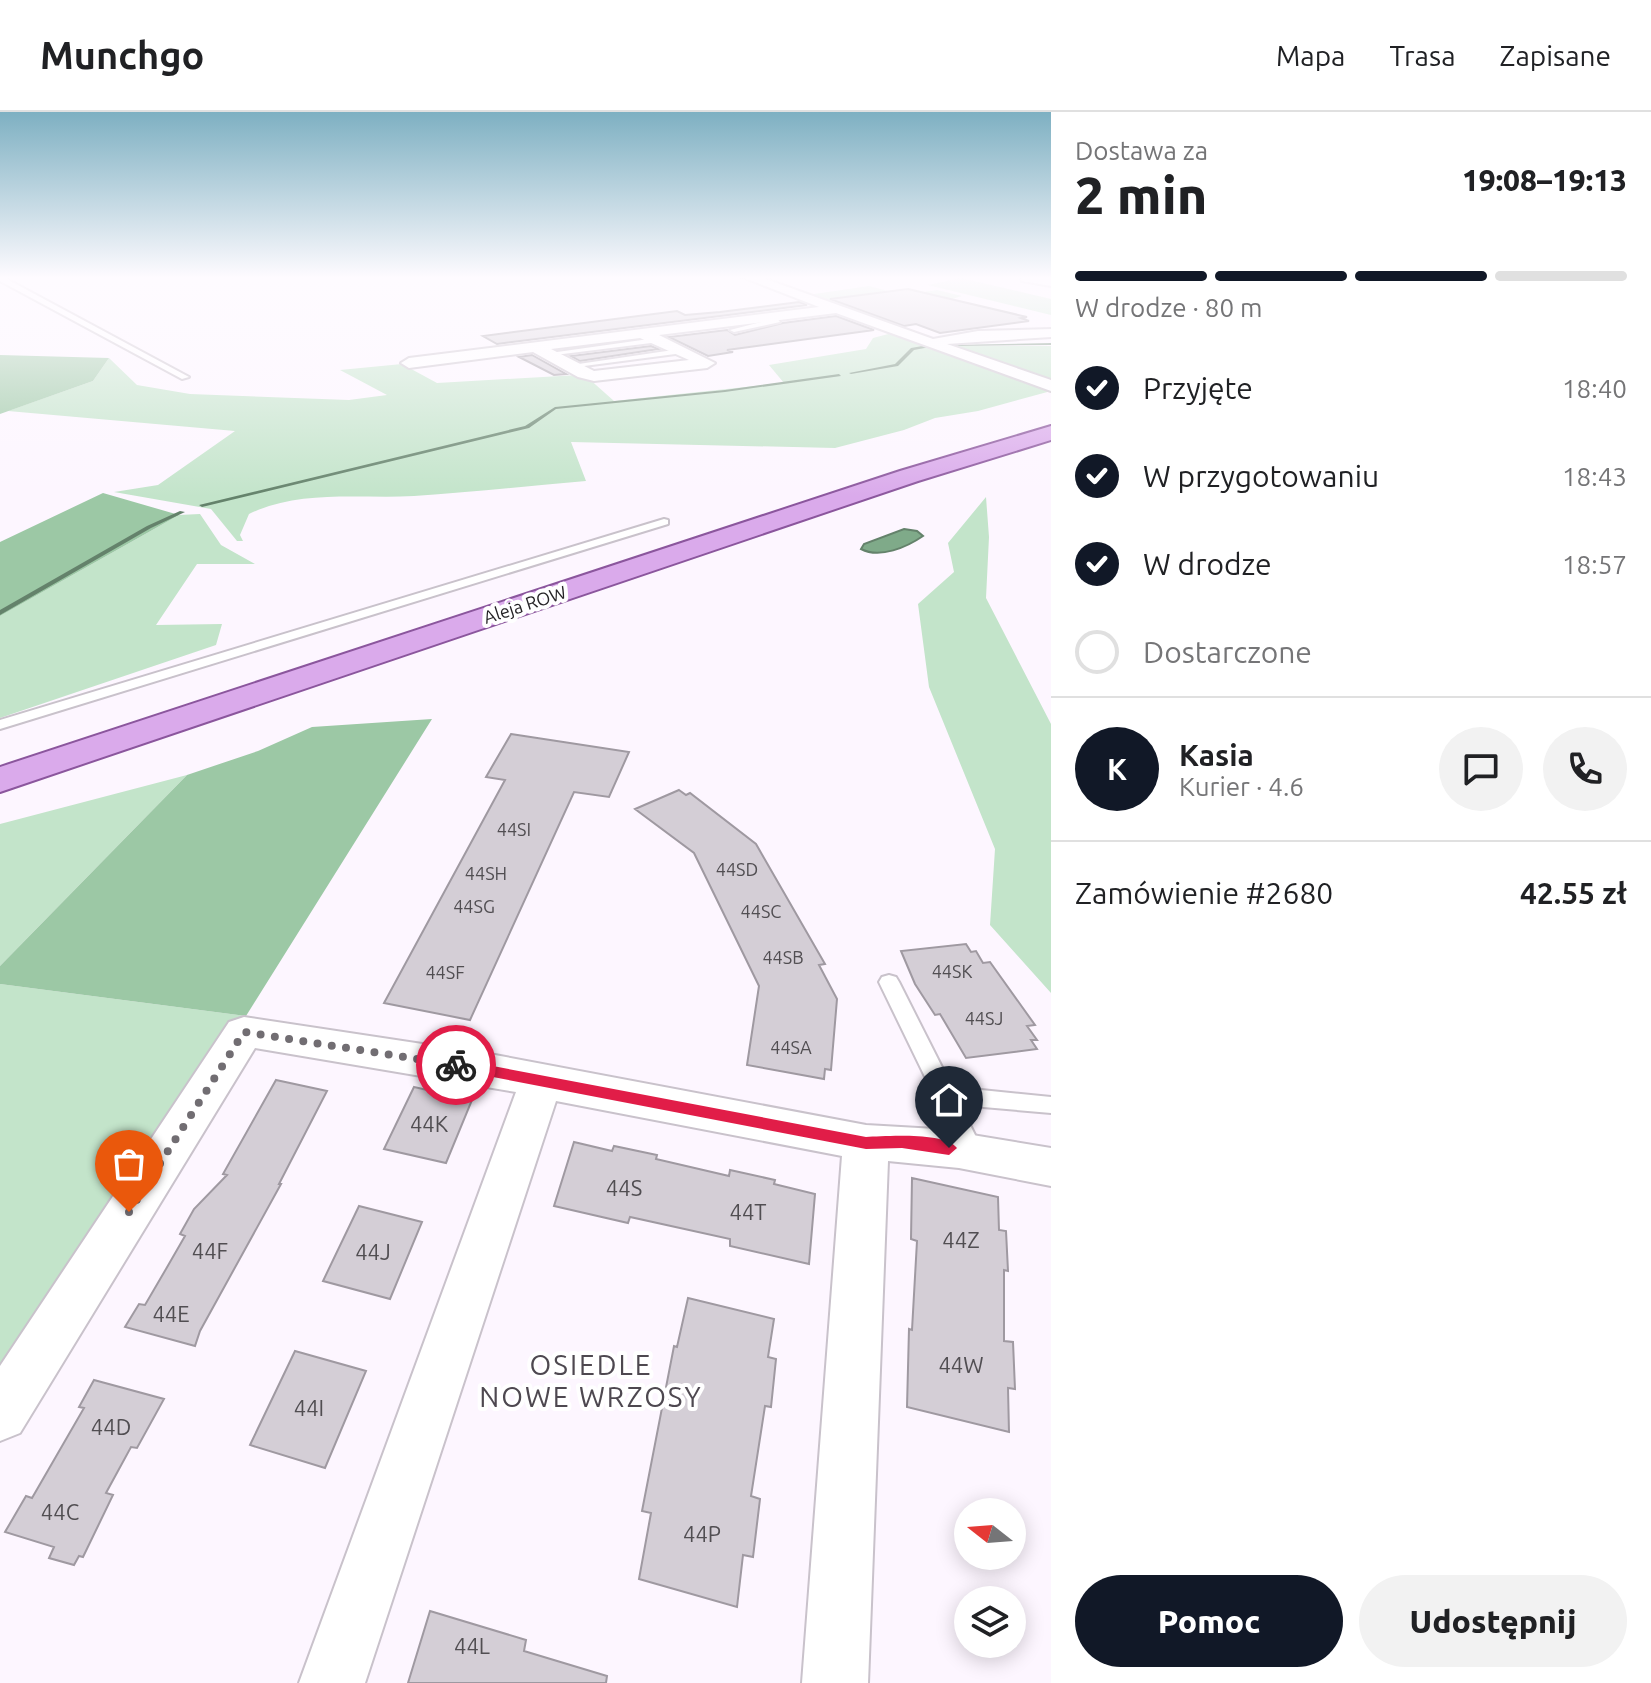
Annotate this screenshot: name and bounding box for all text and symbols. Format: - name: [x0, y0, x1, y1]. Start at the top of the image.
- text: Munchgo: [40, 34, 204, 76]
- text: Mapa: [1276, 40, 1345, 71]
- text: Trasa: [1389, 40, 1456, 71]
- text: Zapisane: [1500, 40, 1611, 71]
- text: Dostawa za: [1075, 136, 1208, 165]
- text: 19:08–19:13: [1462, 163, 1627, 197]
- text: 2 min: [1075, 166, 1207, 224]
- text: W drodze · 80 m: [1075, 293, 1263, 322]
- icon: check: [1075, 366, 1119, 410]
- text: Przyjęte: [1143, 371, 1253, 405]
- text: 18:40: [1562, 374, 1627, 403]
- icon: check: [1075, 454, 1119, 498]
- text: W przygotowaniu: [1143, 459, 1379, 493]
- text: 18:43: [1562, 462, 1627, 491]
- icon: check: [1075, 542, 1119, 586]
- text: W drodze: [1143, 547, 1272, 581]
- text: 18:57: [1562, 550, 1627, 579]
- street label: Aleja ROW: [481, 581, 569, 627]
- text: Dostarczone: [1143, 635, 1312, 669]
- button: chat: [1439, 727, 1523, 811]
- button: phone: [1543, 727, 1627, 811]
- text: Kasia: [1179, 738, 1254, 772]
- text: K: [1107, 752, 1127, 786]
- text: Kurier · 4.6: [1179, 772, 1304, 801]
- house number: 44SI: [497, 819, 531, 839]
- house number: 44SD: [716, 859, 758, 879]
- house number: 44SH: [465, 863, 507, 883]
- text: Zamówienie #2680: [1075, 876, 1333, 910]
- text: 42.55 zł: [1520, 876, 1627, 910]
- house number: 44SG: [453, 896, 495, 916]
- house number: 44SC: [741, 901, 781, 921]
- house number: 44SB: [762, 947, 804, 967]
- house number: 44SK: [932, 961, 972, 981]
- house number: 44SF: [425, 962, 465, 982]
- house number: 44SJ: [965, 1008, 1003, 1028]
- courier: [416, 1025, 496, 1105]
- house number: 44SA: [770, 1037, 812, 1057]
- icon: bike: [434, 1043, 478, 1087]
- pin: [915, 1066, 983, 1148]
- icon: home: [927, 1078, 971, 1122]
- house number: 44K: [410, 1111, 449, 1136]
- pin: [95, 1130, 163, 1212]
- icon: bag: [107, 1142, 151, 1186]
- house number: 44S: [606, 1175, 642, 1200]
- house number: 44T: [729, 1199, 767, 1224]
- house number: 44Z: [942, 1227, 980, 1252]
- house number: 44F: [192, 1238, 228, 1263]
- house number: 44J: [355, 1239, 391, 1264]
- house number: 44E: [152, 1301, 190, 1326]
- district label: OSIEDLE NOWE WRZOSY: [479, 1349, 703, 1412]
- house number: 44W: [938, 1352, 984, 1377]
- house number: 44I: [294, 1395, 324, 1420]
- house number: 44D: [91, 1414, 131, 1439]
- north arrow: [954, 1498, 1026, 1570]
- map controls: [954, 1498, 1026, 1658]
- house number: 44C: [41, 1499, 79, 1524]
- house number: 44P: [683, 1521, 721, 1546]
- button: Pomoc: [1075, 1575, 1343, 1667]
- button: Udostępnij: [1359, 1575, 1627, 1667]
- button: layers: [954, 1586, 1026, 1658]
- house number: 44L: [454, 1633, 490, 1658]

